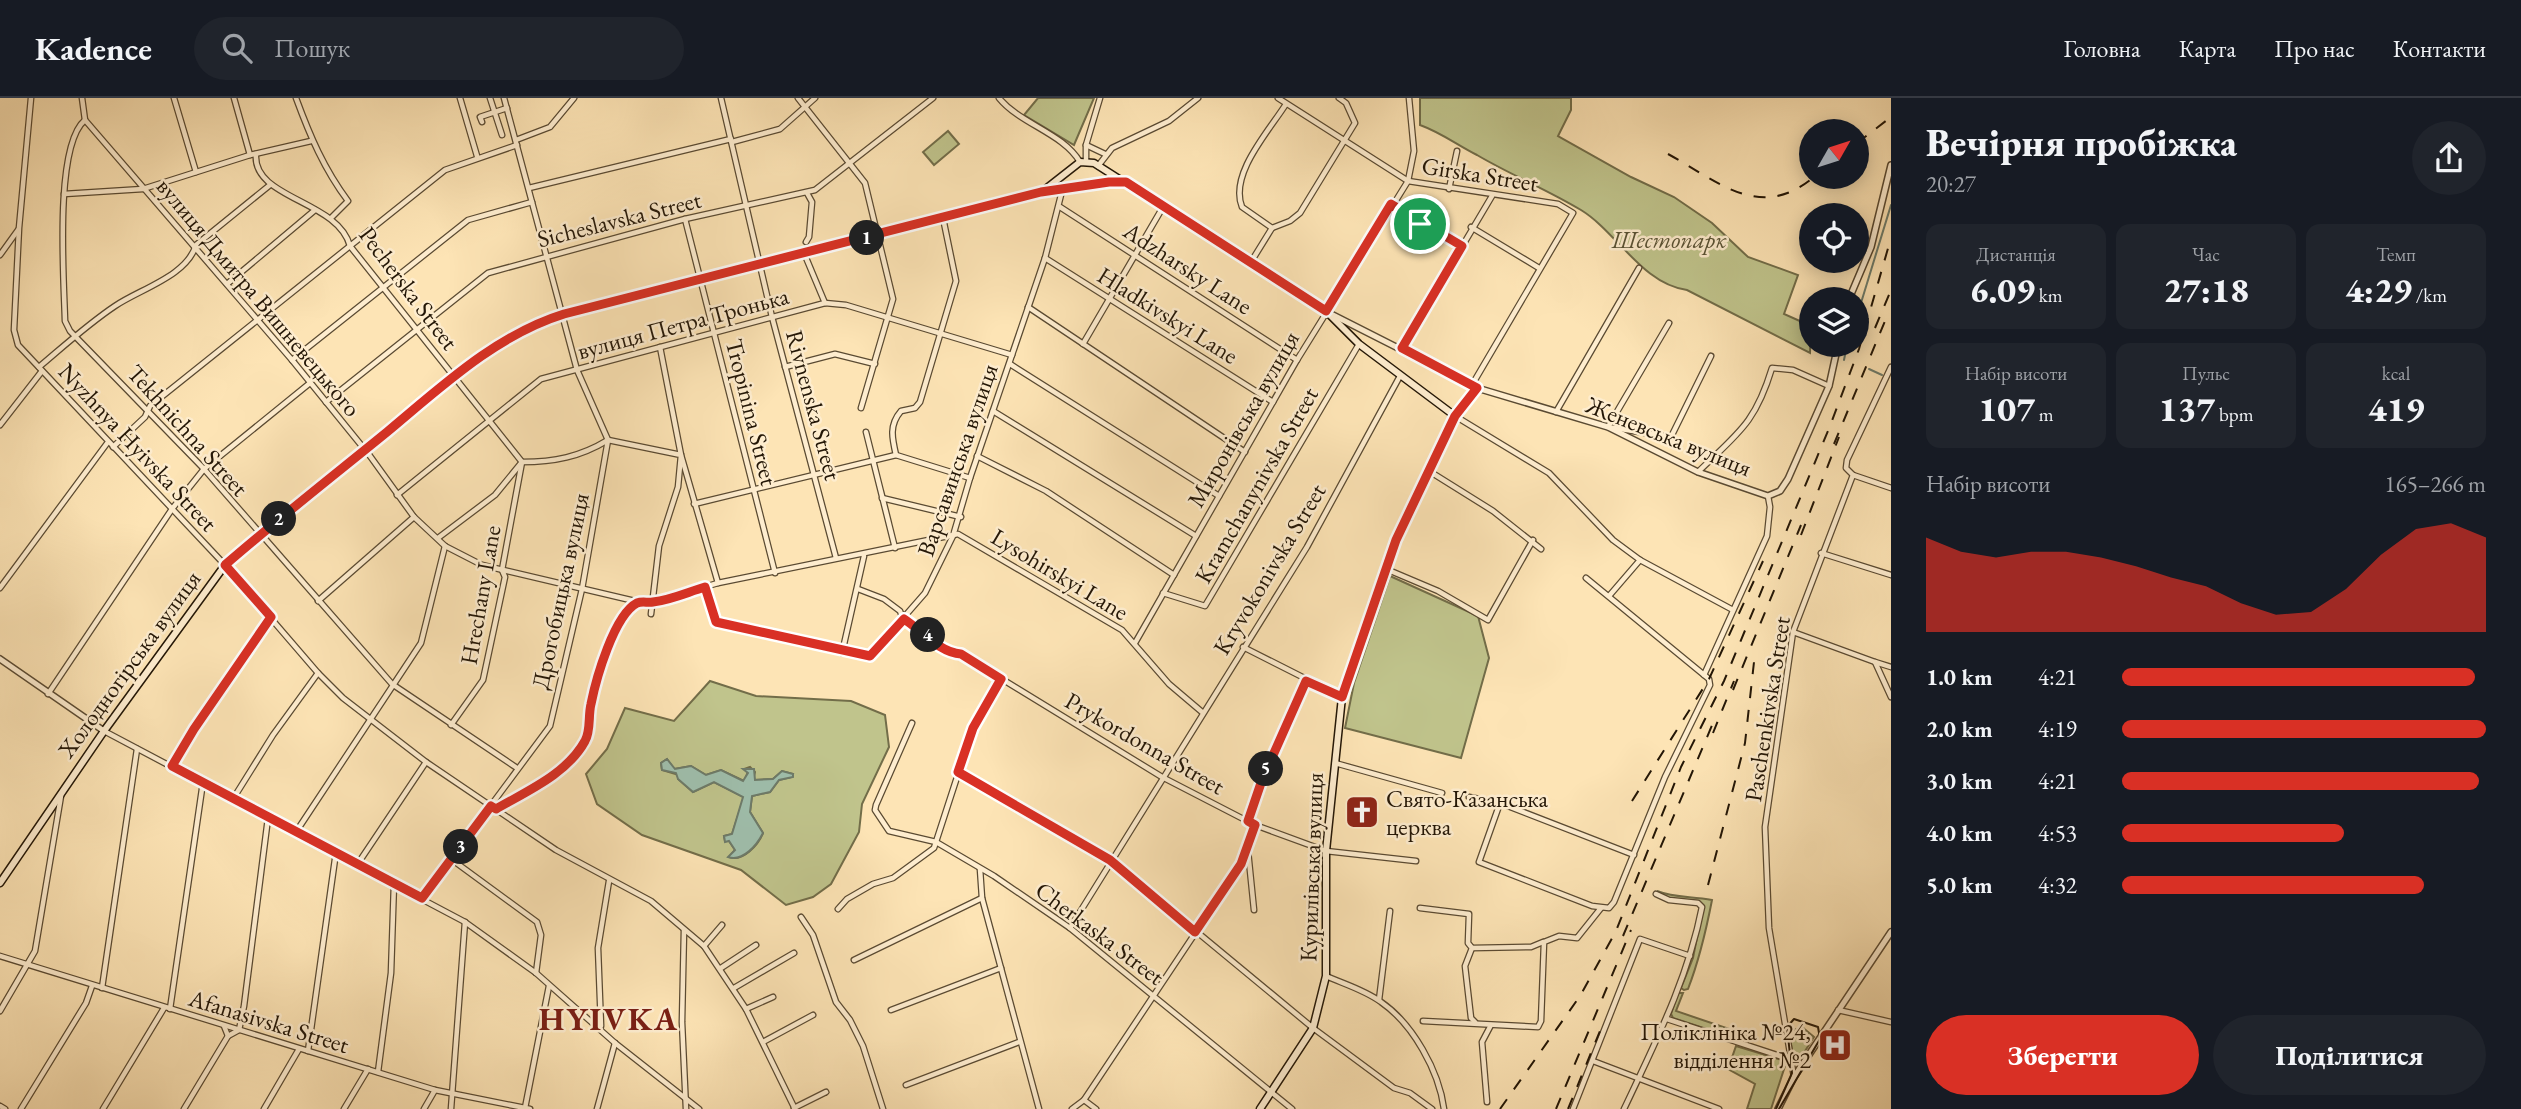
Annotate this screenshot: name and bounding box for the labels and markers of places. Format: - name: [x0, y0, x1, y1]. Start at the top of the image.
- pin: [1390, 194, 1450, 254]
- pin: 1: [850, 220, 884, 256]
- pin: 2: [262, 502, 296, 536]
- pin: 4: [911, 618, 946, 652]
- pin: 5: [1248, 752, 1284, 786]
- place label: Свято-Казанська церква: [1386, 783, 1548, 842]
- church icon: Свято-Казанська церква: [1343, 793, 1381, 831]
- pin: 3: [444, 830, 478, 864]
- place label: Поліклініка №24, відділення №2: [1640, 1016, 1811, 1075]
- hospital icon: Поліклініка №24, відділення №2: [1816, 1026, 1854, 1064]

